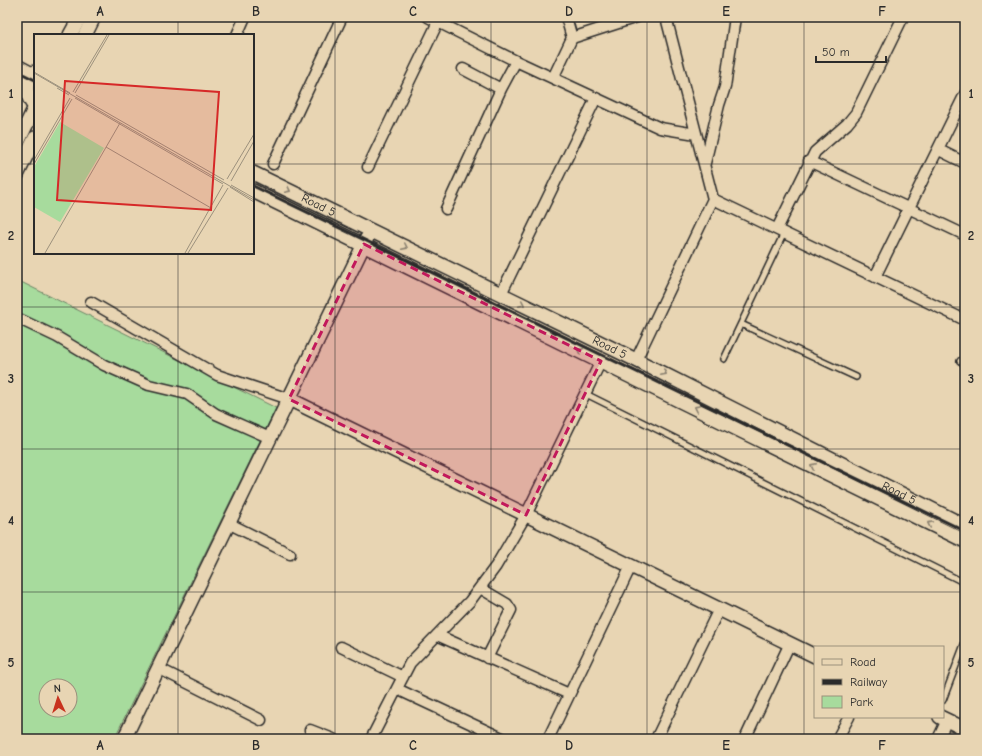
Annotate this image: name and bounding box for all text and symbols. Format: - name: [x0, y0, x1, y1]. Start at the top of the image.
- text: A: [96, 4, 104, 19]
- text: B: [252, 4, 260, 19]
- text: C: [409, 4, 417, 19]
- text: D: [565, 4, 573, 19]
- text: E: [722, 4, 730, 19]
- text: F: [878, 4, 886, 19]
- inset map: [34, 34, 254, 254]
- scale bar: [816, 38, 886, 64]
- text: 50 m: [822, 45, 850, 59]
- text: 1: [8, 86, 14, 101]
- text: 1: [968, 86, 974, 101]
- one-way arrow: [284, 185, 291, 193]
- street label: Road 5: [299, 191, 338, 219]
- text: 2: [8, 228, 14, 243]
- text: 2: [968, 228, 974, 243]
- one-way arrow: [400, 242, 408, 250]
- one-way arrow: [517, 299, 525, 307]
- street label: Road 5: [590, 333, 629, 361]
- one-way arrow: [577, 348, 585, 356]
- one-way arrow: [659, 369, 667, 376]
- text: 3: [8, 371, 14, 386]
- text: 3: [968, 371, 974, 386]
- one-way arrow: [694, 406, 701, 413]
- one-way arrow: [810, 463, 818, 471]
- street label: Road 5: [880, 478, 919, 507]
- text: 4: [8, 513, 14, 528]
- text: 4: [968, 513, 974, 528]
- one-way arrow: [927, 521, 934, 529]
- legend: [814, 646, 944, 718]
- text: 5: [8, 655, 15, 670]
- text: Road: [850, 655, 876, 669]
- text: 5: [968, 655, 975, 670]
- text: Railway: [850, 675, 888, 689]
- north arrow: [38, 678, 78, 718]
- text: N: [53, 682, 61, 695]
- text: Park: [850, 695, 873, 709]
- text: A: [96, 738, 104, 753]
- text: B: [252, 738, 260, 753]
- text: C: [409, 738, 417, 753]
- text: D: [565, 738, 573, 753]
- text: E: [722, 738, 730, 753]
- text: F: [878, 738, 886, 753]

